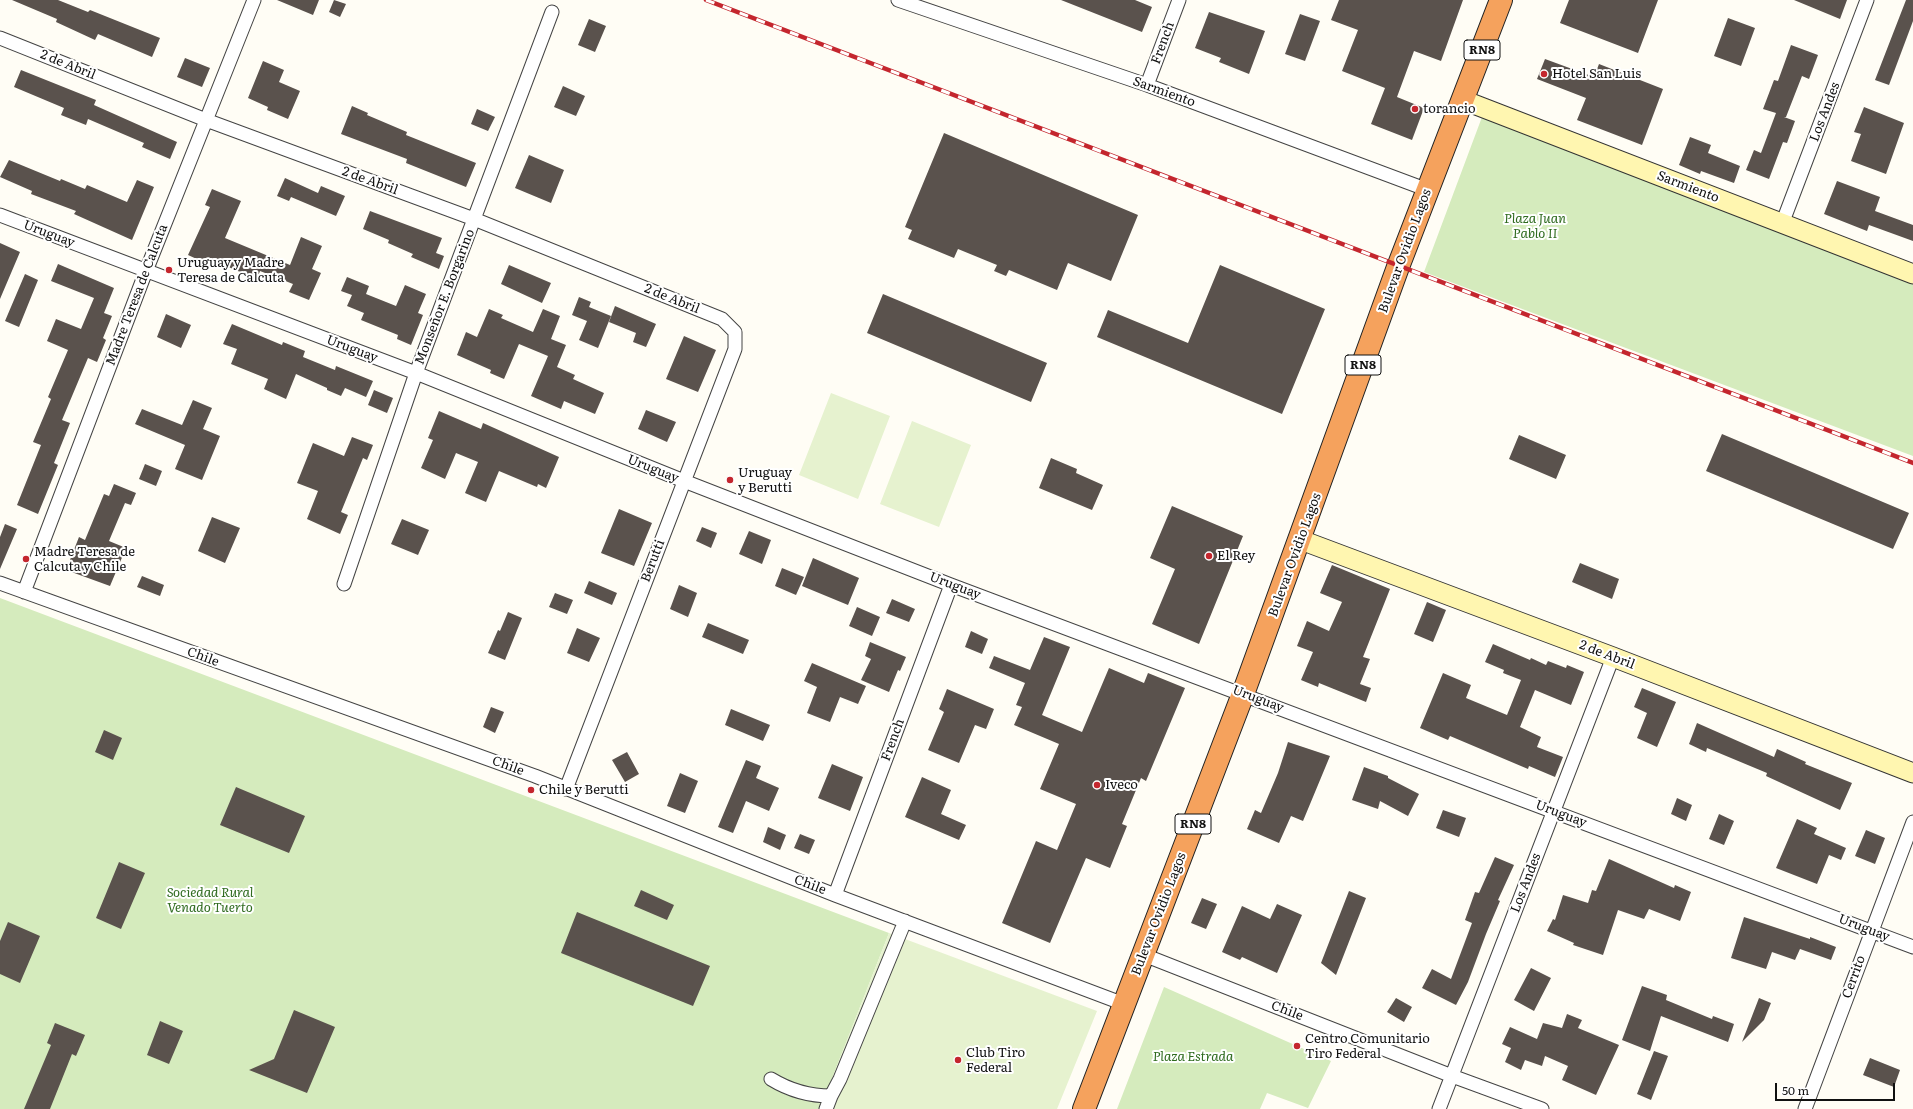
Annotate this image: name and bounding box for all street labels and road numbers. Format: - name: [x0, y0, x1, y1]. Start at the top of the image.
- street label: French: [1148, 20, 1178, 66]
- road number: RN8: [1464, 40, 1500, 60]
- street label: 2 de Abril: [38, 47, 98, 83]
- street label: Sarmiento: [1131, 74, 1197, 110]
- street label: Los Andes: [1807, 80, 1843, 144]
- street label: 2 de Abril: [340, 164, 400, 198]
- street label: Sarmiento: [1655, 168, 1721, 206]
- street label: Bulevar Ovidio Lagos: [1375, 187, 1435, 315]
- street label: Uruguay: [21, 217, 77, 251]
- street label: Madre Teresa de Calcuta: [103, 222, 171, 368]
- street label: Monseñor E. Borgarino: [412, 227, 478, 367]
- street label: 2 de Abril: [642, 281, 702, 317]
- street label: Uruguay: [324, 332, 380, 366]
- road number: RN8: [1345, 355, 1381, 375]
- street label: Uruguay: [625, 452, 681, 486]
- street label: Bulevar Ovidio Lagos: [1265, 491, 1325, 619]
- street label: Berutti: [638, 538, 668, 584]
- street label: Uruguay: [927, 569, 983, 603]
- street label: 2 de Abril: [1577, 637, 1637, 673]
- street label: Chile: [185, 644, 221, 670]
- street label: Uruguay: [1230, 682, 1286, 716]
- street label: French: [878, 717, 908, 763]
- street label: Chile: [490, 753, 526, 779]
- street label: Uruguay: [1533, 797, 1589, 831]
- road number: RN8: [1175, 814, 1211, 834]
- street label: Bulevar Ovidio Lagos: [1128, 850, 1190, 978]
- street label: Los Andes: [1508, 851, 1544, 915]
- street label: Chile: [792, 872, 828, 898]
- street label: Uruguay: [1836, 911, 1892, 945]
- street label: Cerrito: [1839, 953, 1869, 1001]
- street label: Chile: [1269, 998, 1305, 1024]

